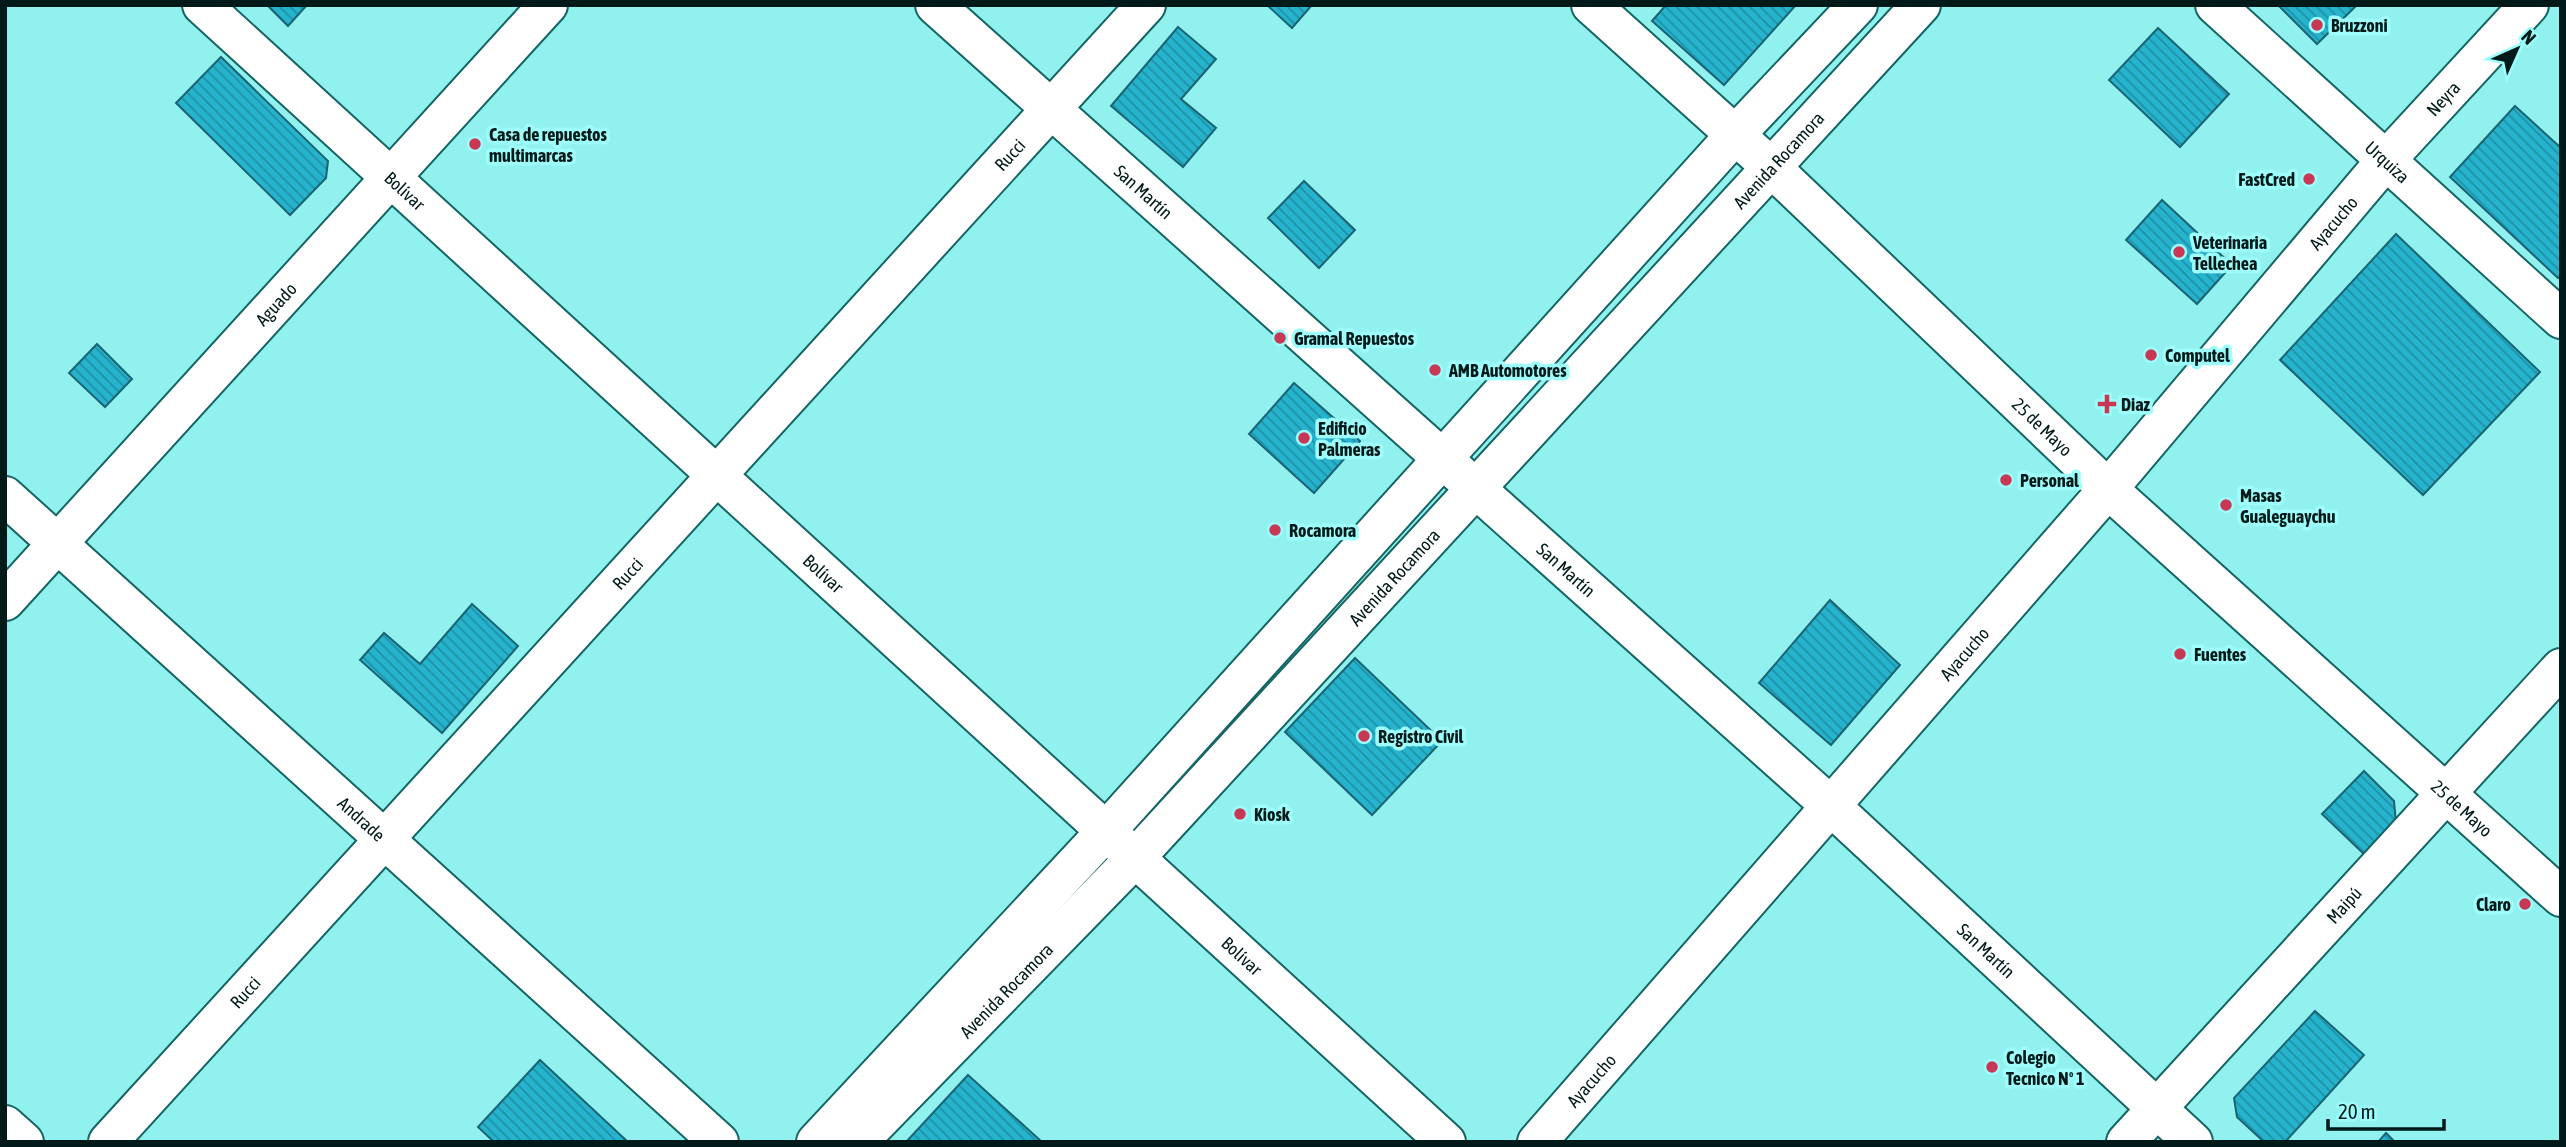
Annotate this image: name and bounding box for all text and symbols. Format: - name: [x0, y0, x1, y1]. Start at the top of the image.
- north arrow: [2482, 14, 2552, 84]
- place label: Bruzzoni: [2331, 15, 2388, 36]
- marker: Bruzzoni: [2309, 17, 2325, 33]
- text: N: [2517, 25, 2541, 49]
- street label: Neyra: [2422, 77, 2464, 120]
- street label: Avenida Rocamora: [1729, 107, 1828, 213]
- place label: Casa de repuestos multimarcas: [489, 124, 608, 166]
- street label: Rucci: [990, 135, 1029, 175]
- marker: Casa de repuestos multimarcas: [467, 136, 483, 152]
- street label: Urquiza: [2361, 136, 2414, 187]
- street label: San Martín: [1110, 160, 1177, 223]
- street label: Bolívar: [381, 167, 430, 215]
- place label: FastCred: [2238, 169, 2295, 190]
- marker: FastCred: [2301, 171, 2317, 187]
- street label: Ayacucho: [2304, 192, 2362, 254]
- place label: Veterinaria Tellechea: [2192, 232, 2267, 274]
- marker: Veterinaria Tellechea: [2171, 244, 2187, 260]
- street label: Aguado: [251, 278, 301, 330]
- place label: Gramal Repuestos: [1294, 328, 1415, 349]
- marker: Gramal Repuestos: [1272, 330, 1288, 346]
- place label: Computel: [2165, 345, 2230, 366]
- marker: Computel: [2143, 347, 2159, 363]
- place label: AMB Automotores: [1448, 360, 1567, 381]
- marker: AMB Automotores: [1427, 362, 1443, 378]
- street label: 25 de Mayo: [2008, 393, 2077, 460]
- place label: Diaz: [2121, 394, 2151, 415]
- marker: Diaz: [2099, 396, 2115, 412]
- place label: Edificio Palmeras: [1318, 418, 1381, 460]
- marker: Edificio Palmeras: [1296, 430, 1312, 446]
- place label: Personal: [2020, 470, 2079, 491]
- marker: Personal: [1998, 472, 2014, 488]
- place label: Masas Gualeguaychu: [2240, 485, 2336, 527]
- marker: Masas Gualeguaychu: [2218, 497, 2234, 513]
- place label: Rocamora: [1289, 520, 1356, 541]
- marker: Rocamora: [1267, 522, 1283, 538]
- street label: Avenida Rocamora: [1344, 524, 1444, 630]
- street label: San Martín: [1533, 538, 1600, 601]
- street label: Bolívar: [799, 549, 848, 597]
- street label: Rucci: [608, 553, 647, 593]
- street label: Ayacucho: [1935, 623, 1993, 684]
- place label: Fuentes: [2194, 644, 2247, 665]
- marker: Fuentes: [2172, 646, 2188, 662]
- place label: Registro Civil: [1378, 726, 1464, 747]
- marker: Registro Civil: [1356, 728, 1372, 744]
- street label: 25 de Mayo: [2427, 775, 2497, 841]
- street label: Andrade: [334, 792, 390, 845]
- place label: Kiosk: [1254, 804, 1291, 825]
- marker: Kiosk: [1232, 806, 1248, 822]
- street label: Maipú: [2322, 882, 2366, 927]
- place label: Claro: [2476, 894, 2511, 915]
- marker: Claro: [2517, 896, 2533, 912]
- street label: San Martín: [1953, 919, 2020, 982]
- street label: Bolívar: [1218, 932, 1267, 980]
- street label: Avenida Rocamora: [955, 939, 1057, 1042]
- street label: Rucci: [225, 972, 264, 1012]
- place label: Colegio Tecnico Nº 1: [2006, 1047, 2084, 1089]
- street label: Ayacucho: [1562, 1049, 1620, 1111]
- marker: Colegio Tecnico Nº 1: [1984, 1059, 2000, 1075]
- scale bar: [2328, 1088, 2444, 1132]
- text: 20 m: [2338, 1099, 2376, 1123]

